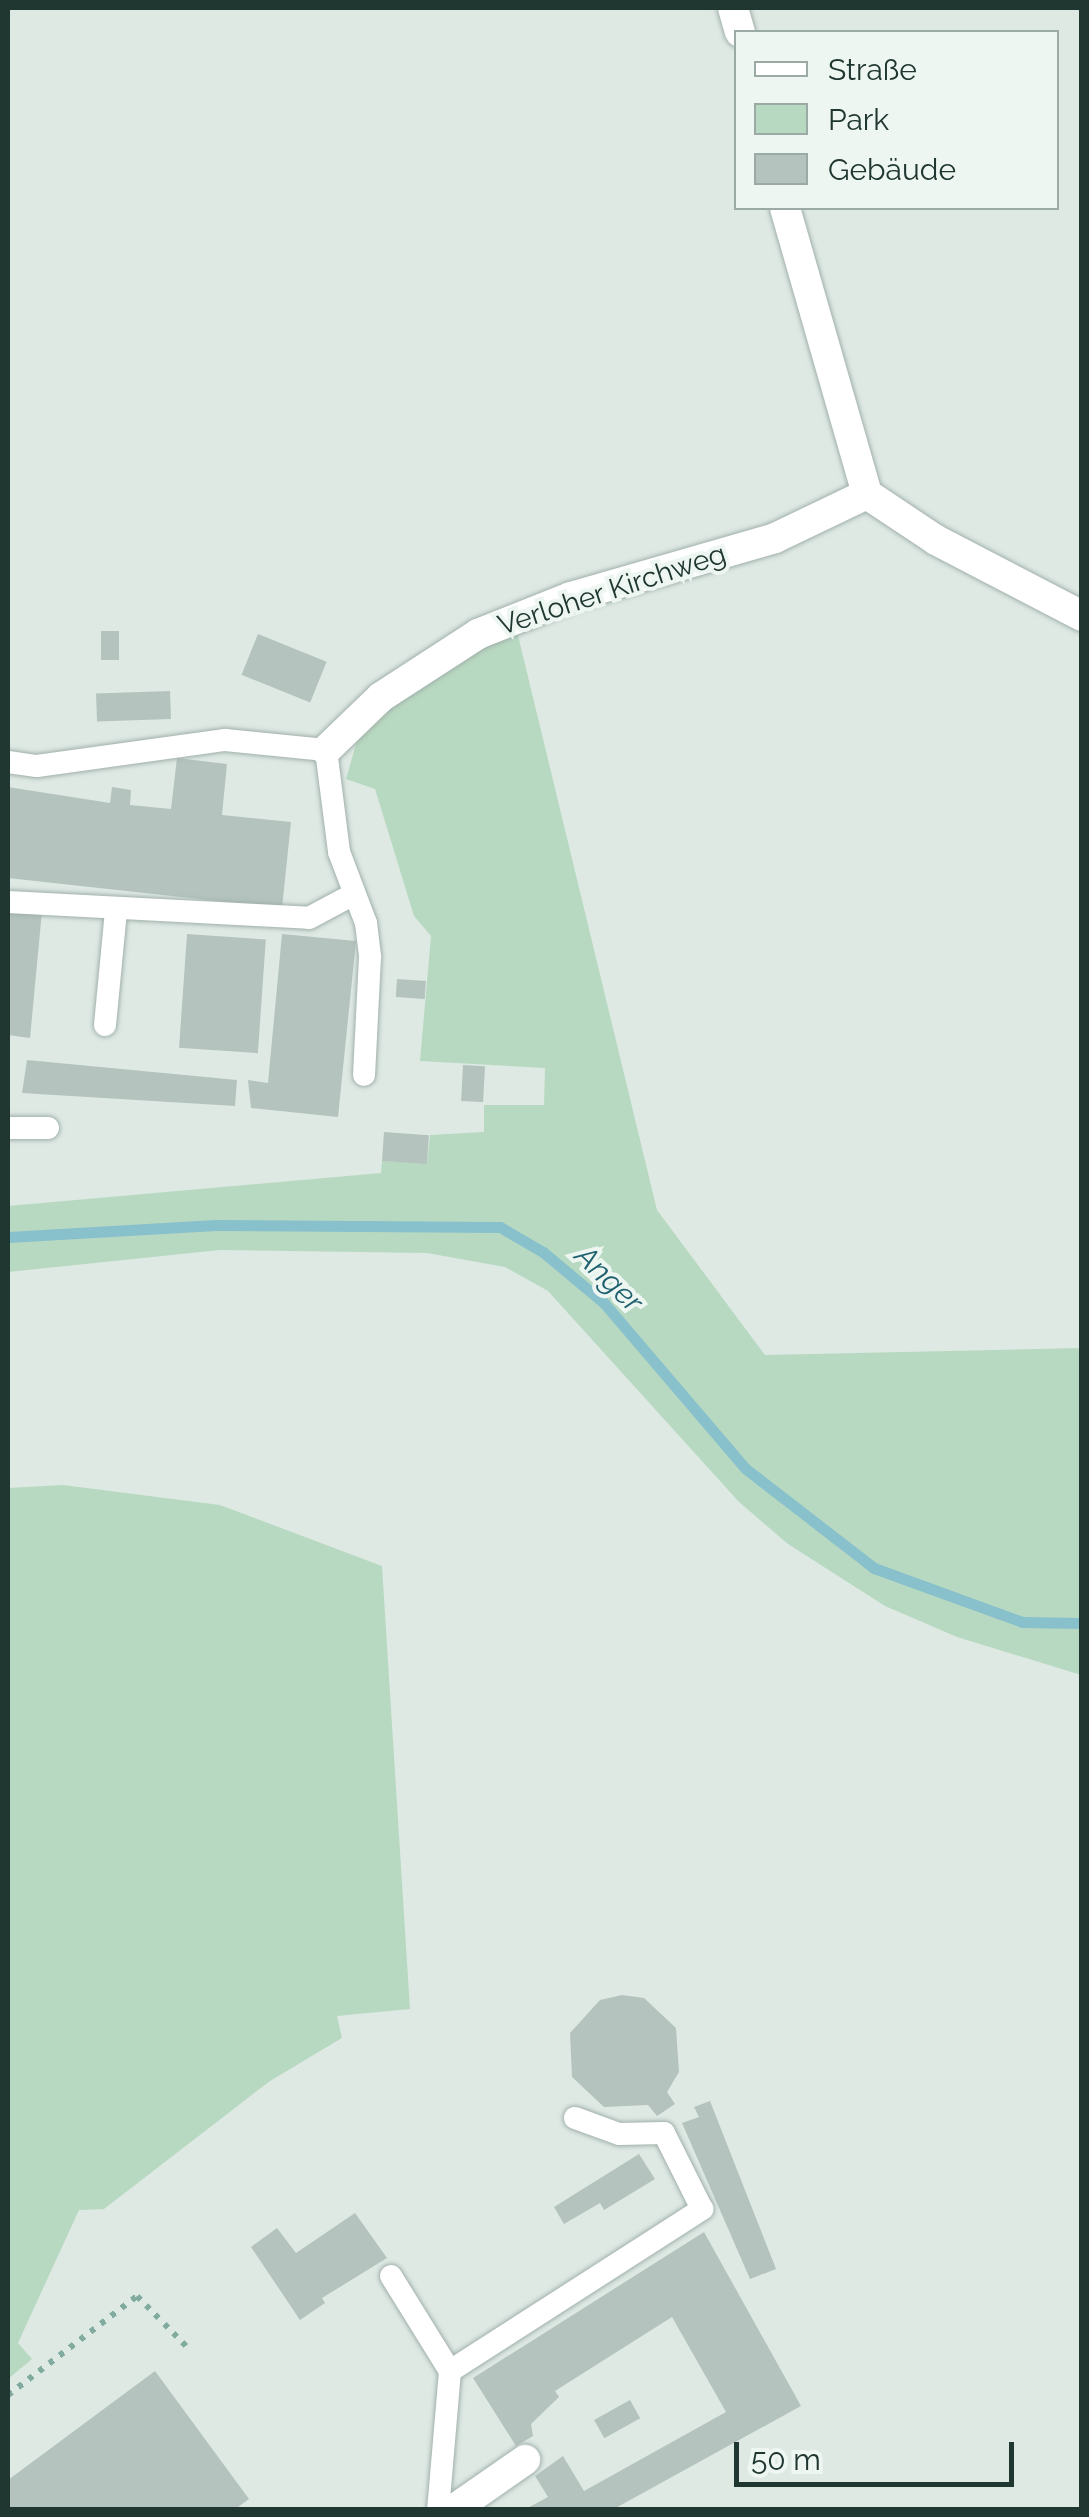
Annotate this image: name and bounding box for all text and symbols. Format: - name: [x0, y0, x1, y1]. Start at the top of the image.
- legend: [734, 30, 1059, 210]
- text: Straße: [828, 52, 917, 87]
- text: Park: [828, 102, 889, 137]
- text: Gebäude: [828, 152, 956, 187]
- street label: Verloher Kirchweg: [494, 537, 730, 643]
- water label: Anger: [568, 1238, 650, 1320]
- scale bar: [739, 2422, 1019, 2484]
- text: 50 m: [751, 2442, 821, 2477]

